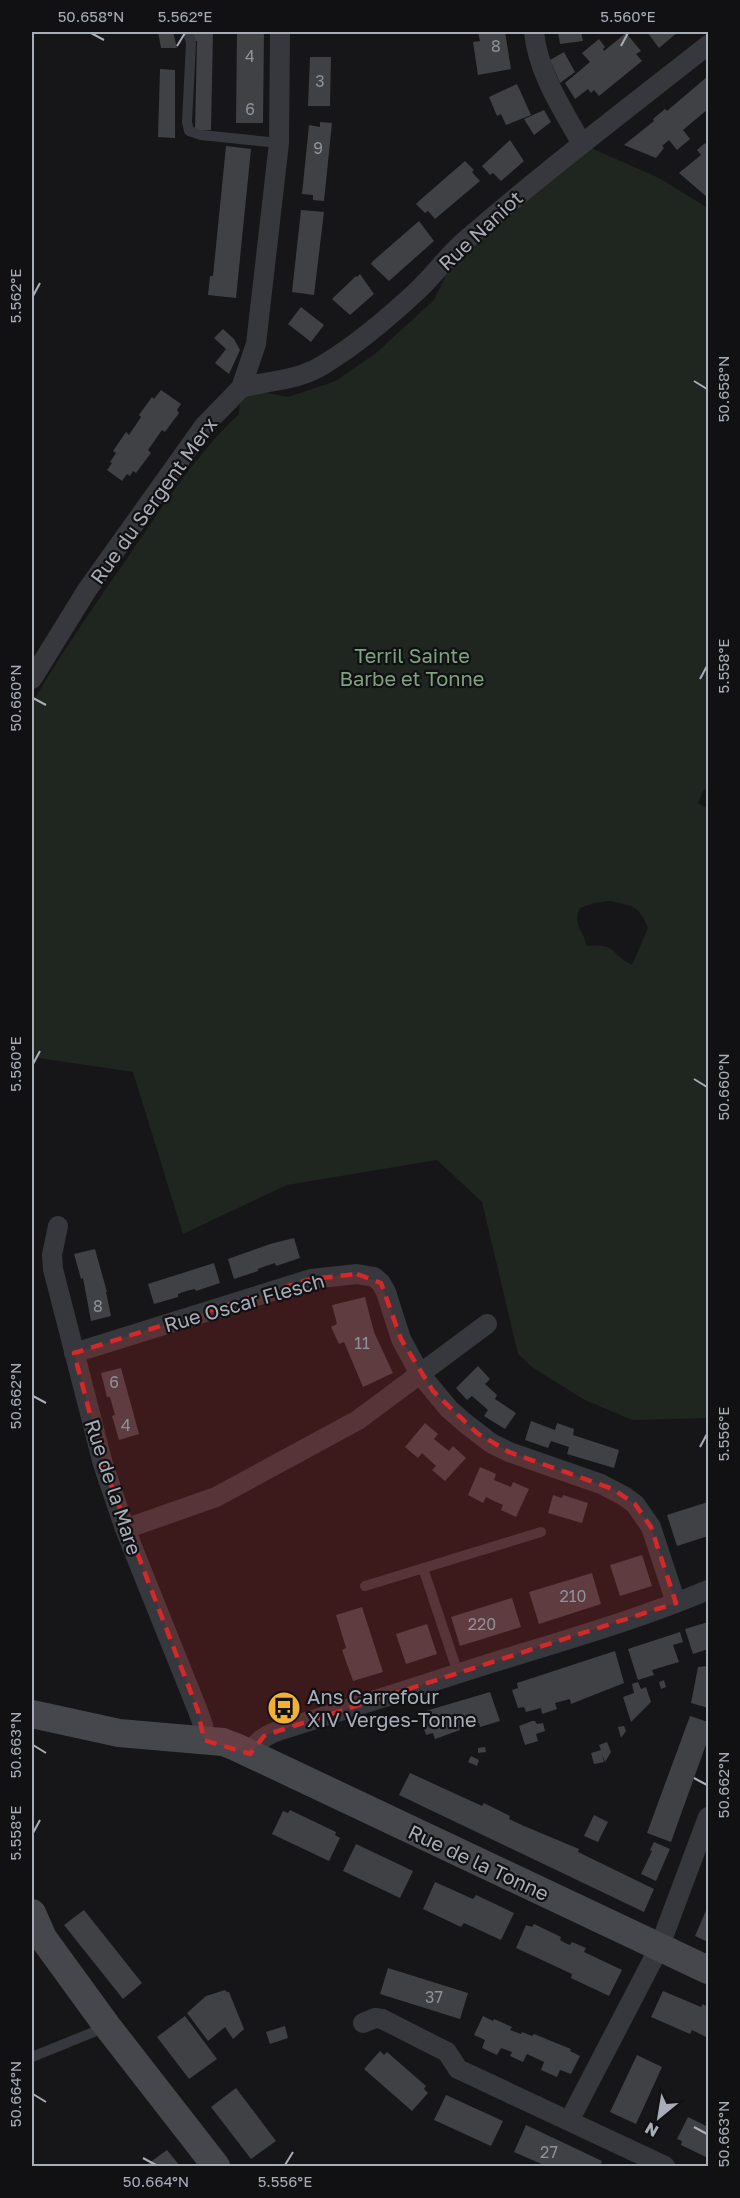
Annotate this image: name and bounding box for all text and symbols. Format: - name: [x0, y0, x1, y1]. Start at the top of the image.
- text: 50.658°N: [58, 7, 124, 25]
- text: 5.562°E: [158, 7, 212, 25]
- text: 5.560°E: [600, 7, 656, 25]
- house number: 8: [491, 36, 501, 56]
- house number: 4: [245, 46, 255, 66]
- house number: 3: [315, 71, 325, 91]
- house number: 6: [245, 99, 255, 119]
- house number: 9: [313, 138, 323, 158]
- street label: Rue Naniot: [433, 185, 527, 275]
- text: 5.562°E: [6, 269, 24, 323]
- text: 50.658°N: [714, 356, 732, 422]
- street label: Rue du Sergent Merx: [84, 412, 222, 588]
- text: 5.558°E: [714, 639, 732, 693]
- park label: Terril Sainte Barbe et Tonne: [340, 643, 484, 690]
- text: 50.660°N: [6, 664, 24, 732]
- text: 5.560°E: [6, 1036, 24, 1092]
- text: 50.660°N: [714, 1053, 732, 1121]
- street label: Rue Oscar Flesch: [161, 1268, 327, 1336]
- house number: 8: [93, 1296, 103, 1316]
- house number: 11: [354, 1333, 370, 1353]
- text: 50.662°N: [6, 1363, 24, 1429]
- house number: 6: [109, 1372, 119, 1392]
- text: 5.556°E: [714, 1407, 732, 1461]
- house number: 4: [121, 1415, 131, 1435]
- street label: Rue de la Mare: [81, 1416, 147, 1558]
- house number: 210: [560, 1586, 586, 1606]
- house number: 220: [468, 1614, 496, 1634]
- place label: Ans Carrefour XIV Verges-Tonne: [307, 1684, 477, 1731]
- bus stop icon: Ans Carrefour XIV Verges-Tonne: [266, 1690, 302, 1726]
- text: 50.663°N: [6, 1712, 24, 1778]
- text: 50.662°N: [714, 1752, 732, 1818]
- text: 5.558°E: [6, 1806, 24, 1860]
- street label: Rue de la Tonne: [405, 1819, 553, 1905]
- house number: 37: [425, 1987, 443, 2007]
- text: 50.664°N: [6, 2061, 24, 2127]
- north arrow: [629, 2087, 689, 2147]
- text: 50.663°N: [714, 2101, 732, 2167]
- text: N: [641, 2118, 662, 2142]
- house number: 27: [540, 2142, 558, 2162]
- text: 50.664°N: [123, 2172, 189, 2190]
- text: 5.556°E: [258, 2172, 312, 2190]

